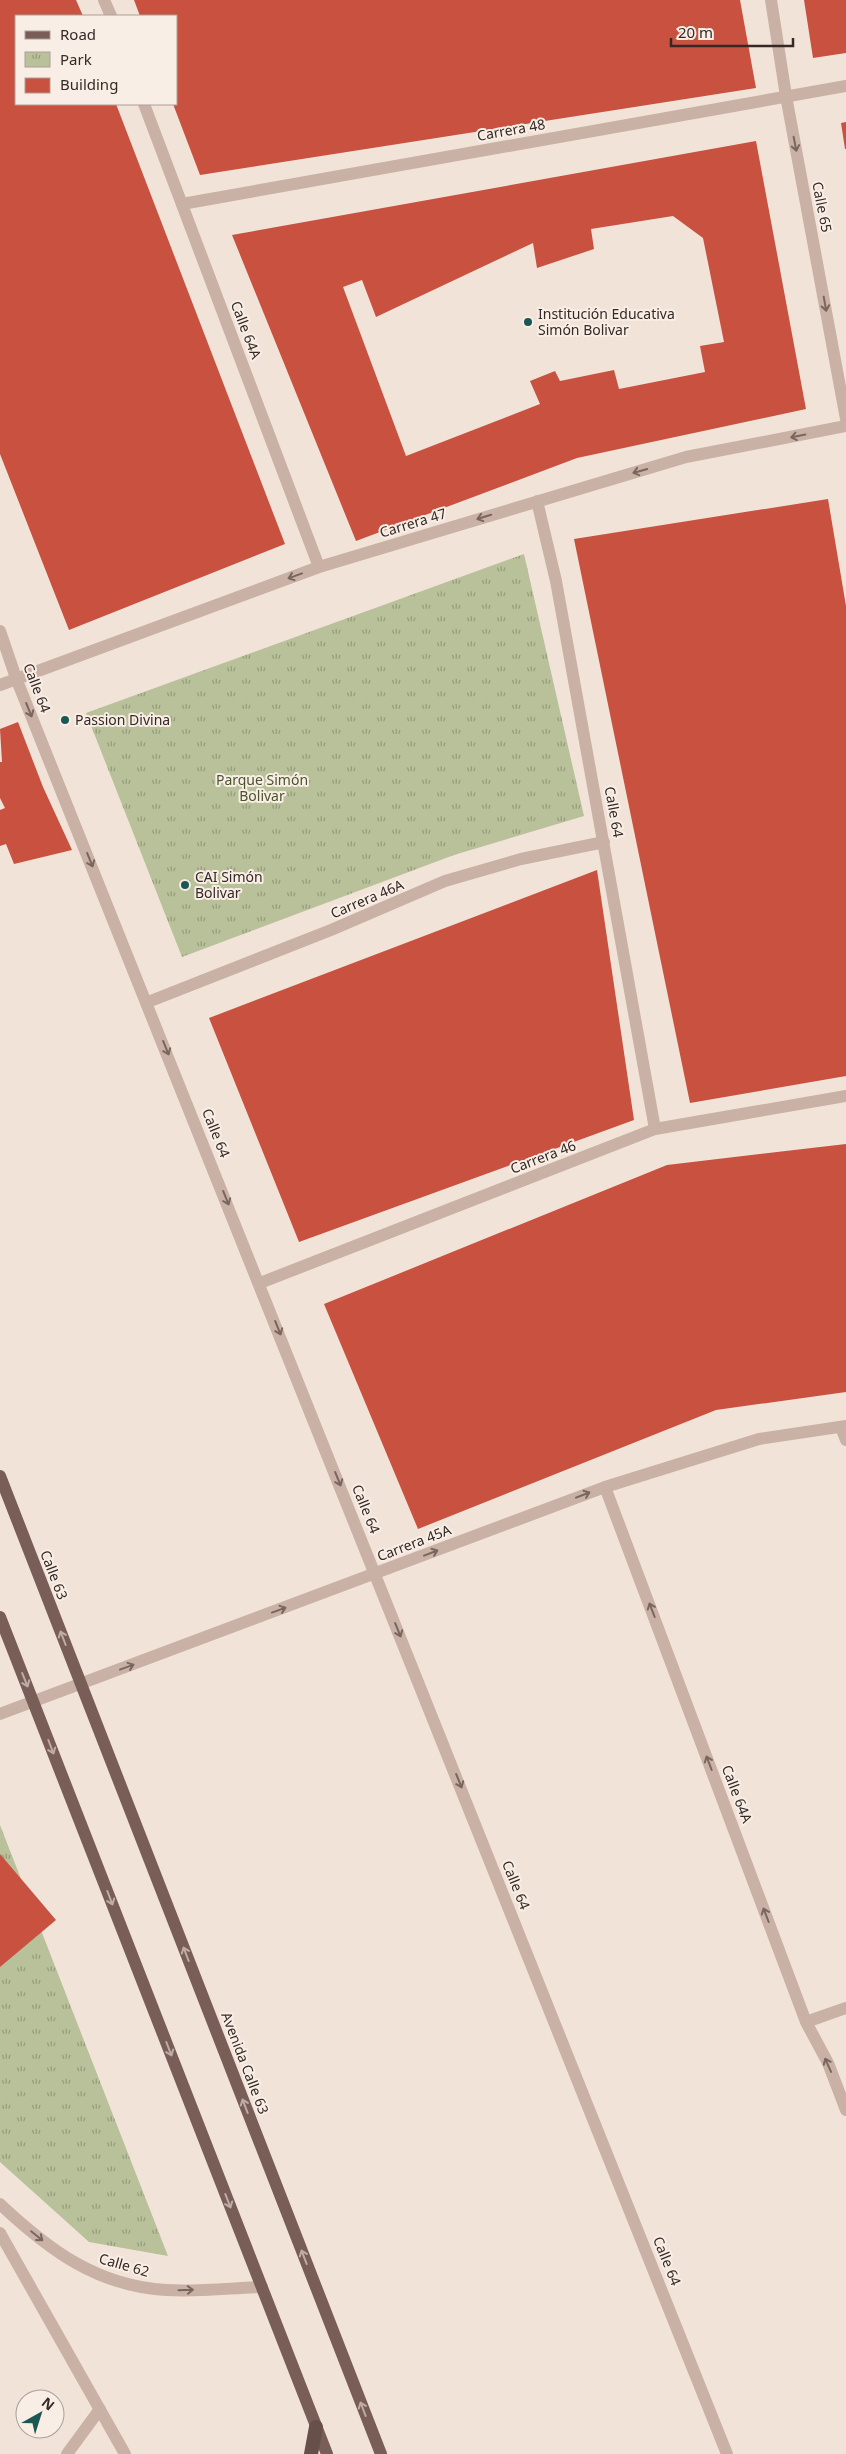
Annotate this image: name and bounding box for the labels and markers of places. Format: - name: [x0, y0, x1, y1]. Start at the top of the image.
- place label: Institución Educativa Simón Bolivar: [538, 304, 675, 339]
- marker: Institución Educativa Simón Bolivar: [522, 316, 534, 328]
- place label: Passion Divina: [75, 710, 170, 729]
- marker: Passion Divina: [59, 714, 71, 726]
- place label: CAI Simón Bolivar: [195, 867, 263, 902]
- marker: CAI Simón Bolivar: [179, 879, 191, 891]

